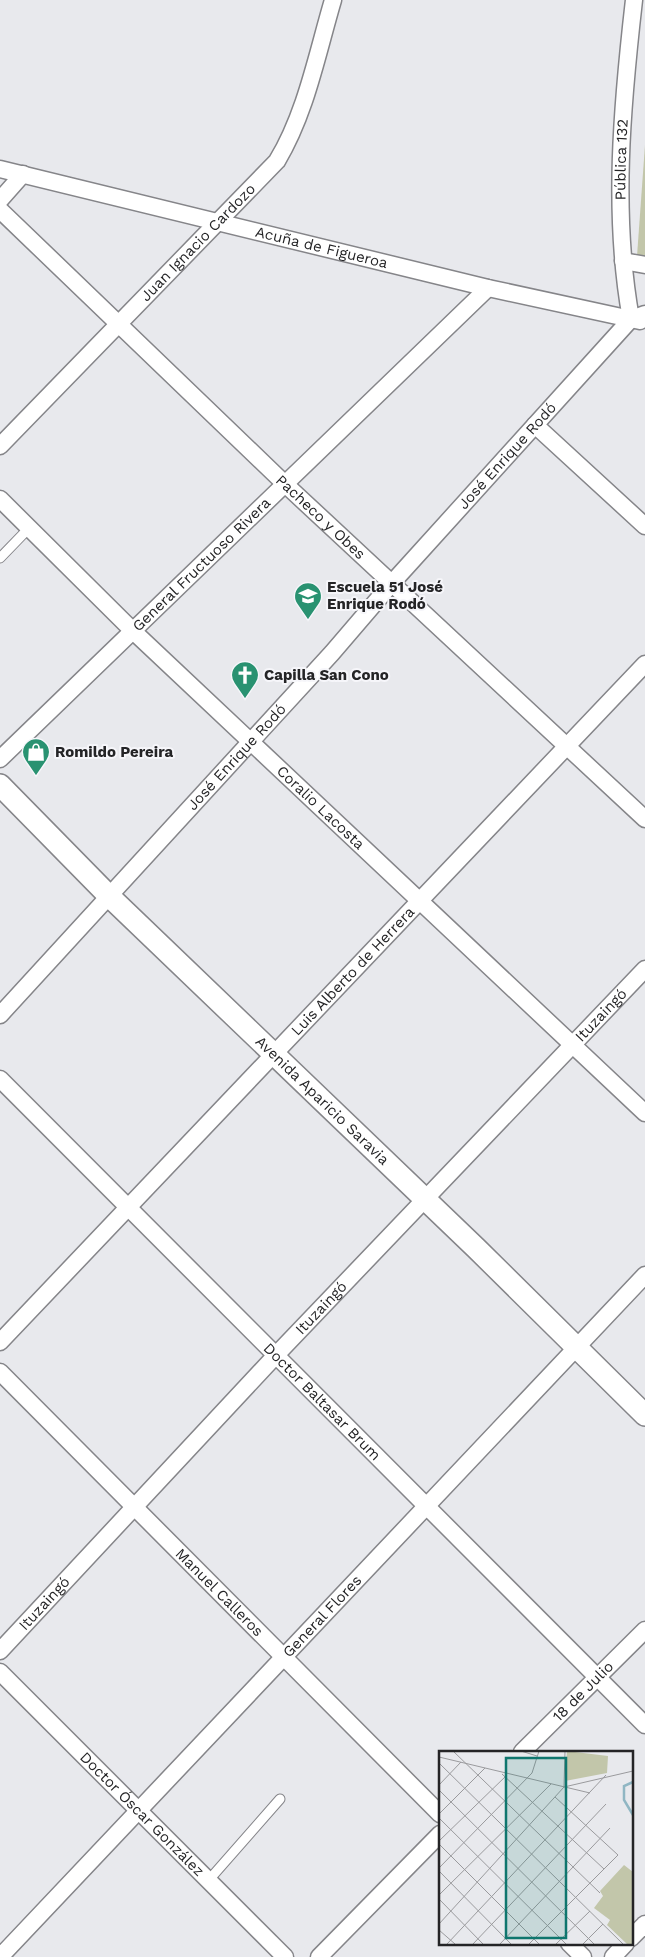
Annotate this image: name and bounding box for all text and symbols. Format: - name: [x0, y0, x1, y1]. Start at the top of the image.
- street label: Pública 132: [611, 119, 632, 200]
- street label: Juan Ignacio Cardozo: [137, 180, 259, 305]
- street label: Acuña de Figueroa: [254, 223, 390, 272]
- street label: José Enrique Rodó: [454, 399, 560, 513]
- street label: Pacheco y Obes: [272, 471, 369, 563]
- street label: General Fructuoso Rivera: [129, 494, 275, 635]
- place label: Escuela 51 José Enrique Rodó: [327, 578, 443, 613]
- school or university icon: Escuela 51 José Enrique Rodó: [293, 581, 323, 620]
- church icon: Capilla San Cono: [230, 660, 260, 699]
- place label: Capilla San Cono: [264, 666, 389, 684]
- street label: José Enrique Rodó: [183, 700, 290, 814]
- shop icon: Romildo Pereira: [21, 737, 51, 776]
- place label: Romildo Pereira: [55, 743, 174, 761]
- street label: Coralio Lacosta: [273, 762, 369, 854]
- street label: Luis Alberto de Herrera: [287, 903, 419, 1039]
- street label: Ituzaingó: [571, 985, 631, 1045]
- street label: Avenida Aparicio Saravia: [252, 1032, 393, 1169]
- street label: Ituzaingó: [292, 1277, 351, 1338]
- street label: Doctor Baltasar Brum: [260, 1339, 385, 1464]
- street label: Manuel Calleros: [172, 1545, 267, 1640]
- street label: General Flores: [279, 1571, 365, 1661]
- street label: Ituzaingó: [15, 1573, 74, 1634]
- street label: 18 de Julio: [549, 1657, 617, 1725]
- street label: Doctor Óscar González: [76, 1748, 208, 1880]
- inset map: [439, 1751, 632, 1944]

